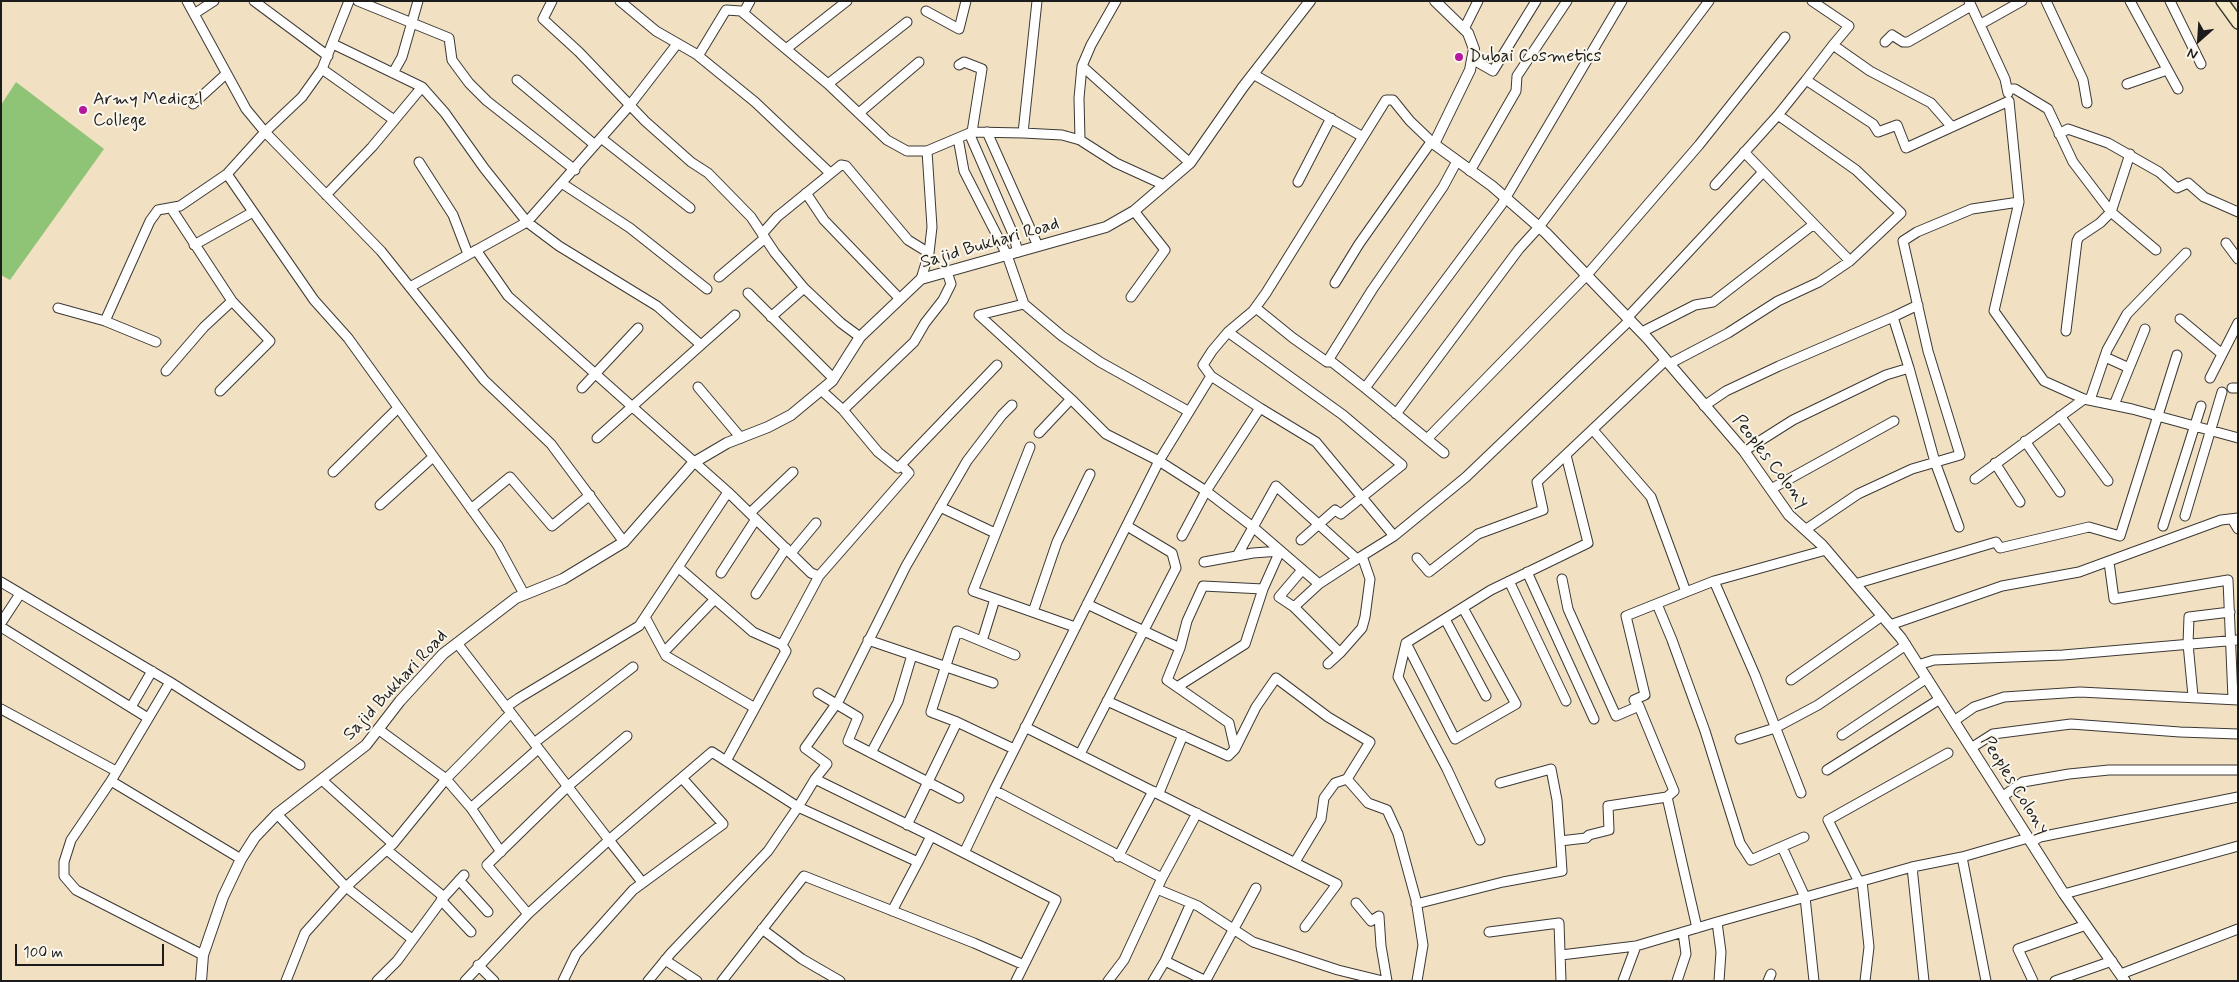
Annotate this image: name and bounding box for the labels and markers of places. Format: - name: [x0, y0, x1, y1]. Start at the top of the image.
- place label: Dubai Cosmetics: [1469, 46, 1601, 68]
- marker: Dubai Cosmetics: [1453, 51, 1465, 63]
- place label: Army Medical College: [93, 89, 203, 132]
- marker: Army Medical College: [77, 104, 89, 116]

